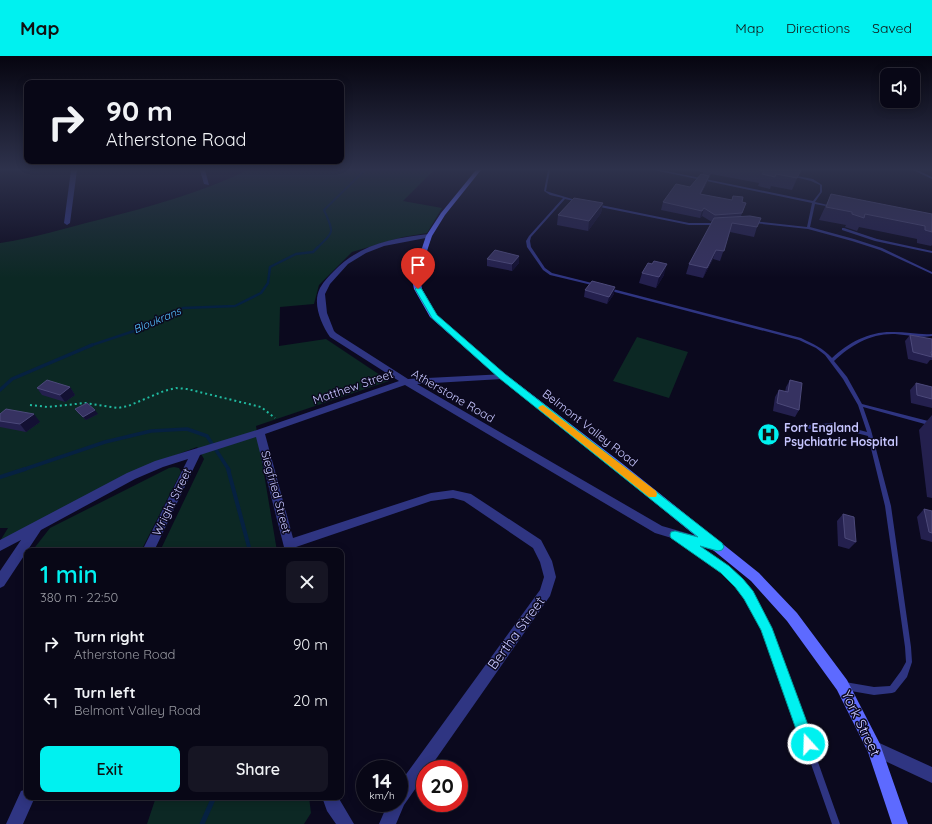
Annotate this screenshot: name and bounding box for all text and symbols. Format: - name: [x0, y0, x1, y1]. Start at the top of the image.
- text: Map: [20, 16, 59, 40]
- text: Map: [735, 19, 764, 37]
- text: Directions: [786, 19, 850, 37]
- text: Saved: [872, 19, 912, 37]
- map controls: [880, 68, 920, 108]
- button: sound: [880, 68, 920, 108]
- text: 90 m: [106, 93, 173, 128]
- icon: right: [40, 96, 92, 148]
- text: Atherstone Road: [106, 128, 246, 151]
- pin: [401, 248, 435, 289]
- icon: arrive: [407, 254, 429, 276]
- water label: Bloukrans: [131, 303, 184, 336]
- street label: Matthew Street: [311, 366, 395, 407]
- street label: Atherstone Road: [409, 366, 498, 425]
- street label: Belmont Valley Road: [540, 386, 641, 470]
- place label: Fort England Psychiatric Hospital: [784, 420, 898, 449]
- hospital icon: Fort England Psychiatric Hospital: [755, 422, 781, 448]
- street label: Siegfried Street: [258, 449, 295, 535]
- street label: Wright Street: [149, 466, 194, 538]
- text: 1 min: [40, 559, 98, 589]
- button: close: [286, 561, 328, 603]
- text: 380 m · 22:50: [40, 589, 118, 605]
- street label: Bertha Street: [484, 593, 549, 673]
- text: Turn right: [74, 627, 145, 646]
- icon: right: [40, 633, 62, 655]
- text: 90 m: [293, 635, 328, 654]
- text: Atherstone Road: [74, 646, 175, 662]
- text: Turn left: [74, 683, 136, 702]
- street label: York Street: [837, 687, 885, 759]
- icon: left: [40, 689, 62, 711]
- text: 20 m: [293, 691, 328, 710]
- text: Belmont Valley Road: [74, 702, 201, 718]
- position arrow: [787, 723, 829, 765]
- button: Exit: [40, 746, 180, 792]
- button: Share: [188, 746, 328, 792]
- speed limit sign: 20: [416, 760, 468, 812]
- text: 14: [372, 768, 392, 793]
- text: km/h: [369, 789, 395, 802]

